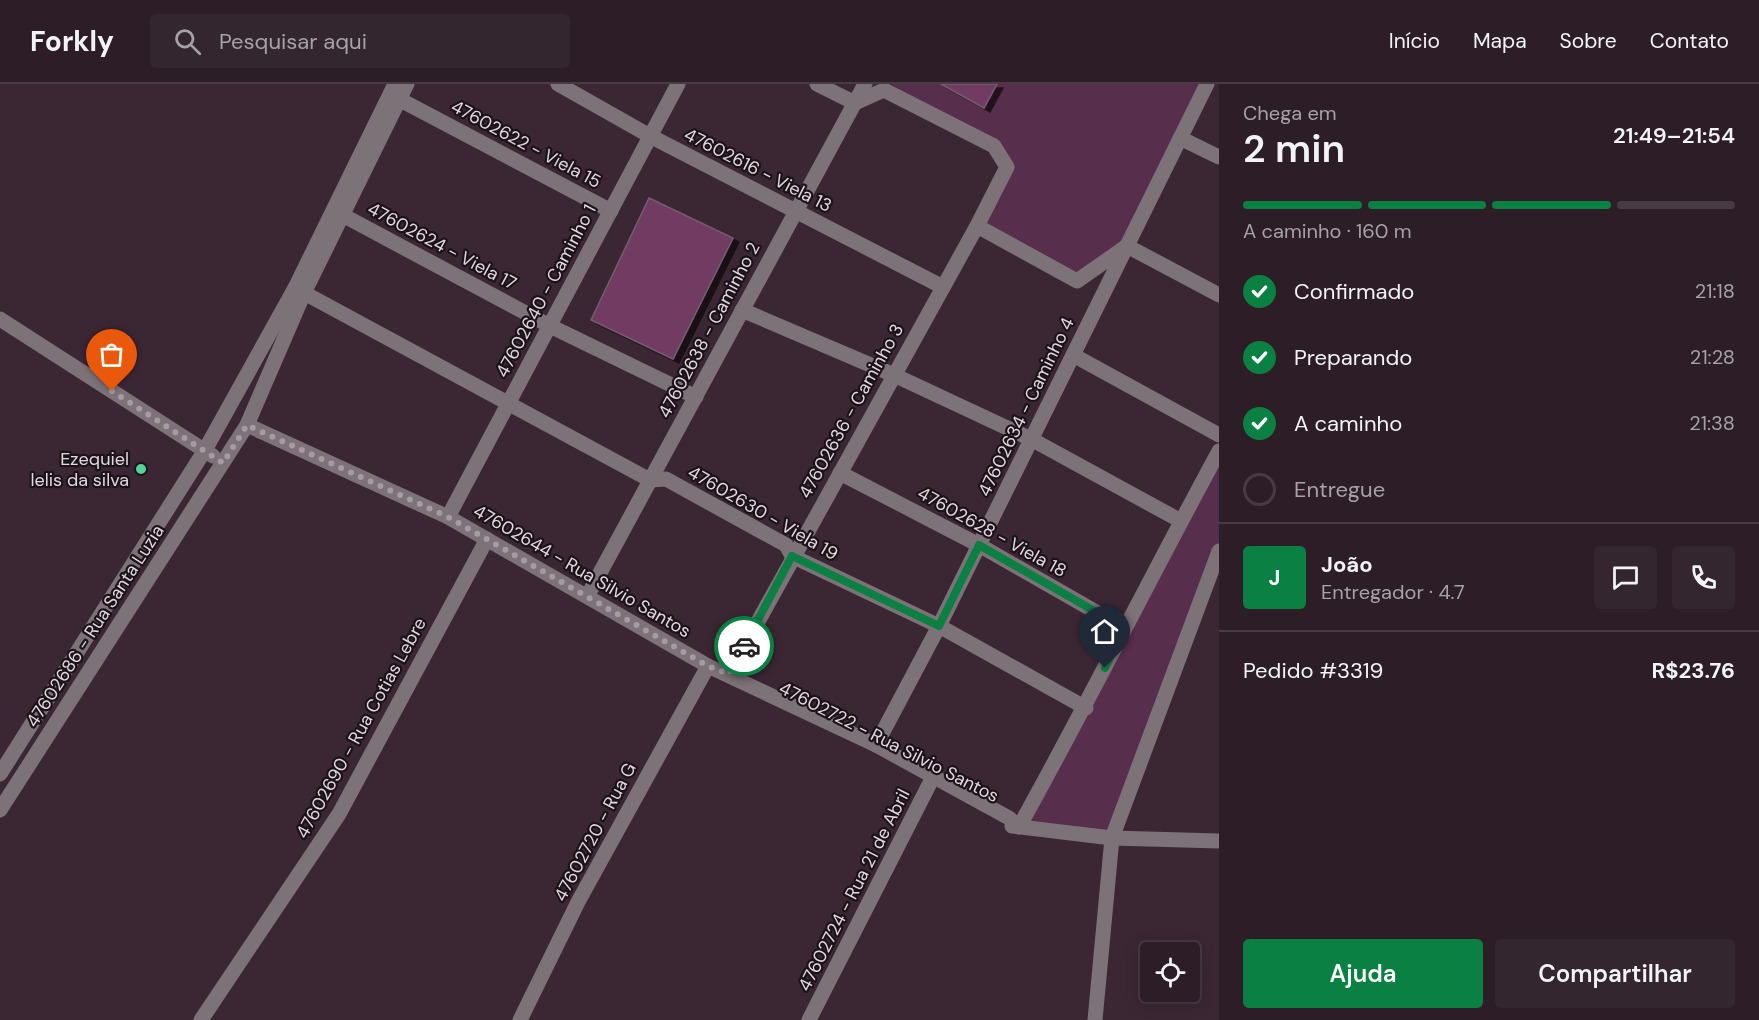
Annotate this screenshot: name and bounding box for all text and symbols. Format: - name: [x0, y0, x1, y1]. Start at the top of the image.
- search box: [150, 14, 570, 68]
- text: Forkly: [30, 23, 114, 60]
- icon: search: [171, 25, 204, 58]
- text: Pesquisar aqui: [219, 27, 367, 56]
- text: Início: [1389, 27, 1440, 55]
- text: Mapa: [1473, 27, 1527, 55]
- text: Sobre: [1560, 27, 1617, 55]
- text: Contato: [1650, 27, 1729, 55]
- street label: 47602622 - Viela 15: [447, 94, 605, 194]
- text: Chega em: [1243, 100, 1337, 126]
- text: 21:49–21:54: [1613, 121, 1735, 150]
- street label: 47602616 - Viela 13: [680, 122, 836, 218]
- text: 2 min: [1243, 123, 1345, 174]
- street label: 47602624 - Viela 17: [363, 197, 521, 295]
- street label: 47602640 - Caminho 1: [490, 200, 602, 382]
- text: A caminho · 160 m: [1243, 218, 1412, 244]
- street label: 47602638 - Caminho 2: [652, 238, 766, 422]
- icon: check: [1243, 275, 1276, 308]
- text: Confirmado: [1294, 277, 1414, 306]
- text: 21:18: [1695, 278, 1735, 304]
- street label: 47602634 - Caminho 4: [972, 314, 1080, 500]
- street label: 47602636 - Caminho 3: [793, 319, 909, 503]
- pin: [86, 329, 137, 391]
- icon: bag: [95, 338, 128, 371]
- icon: check: [1243, 341, 1276, 374]
- text: Preparando: [1294, 343, 1412, 372]
- text: 21:28: [1690, 344, 1735, 370]
- icon: check: [1243, 407, 1276, 440]
- text: A caminho: [1294, 409, 1402, 438]
- text: 21:38: [1689, 410, 1735, 436]
- place label: Ezequiel lelis da silva: [31, 447, 129, 492]
- street label: 47602630 - Viela 19: [684, 460, 842, 566]
- marker: Ezequiel lelis da silva: [134, 462, 148, 476]
- text: Entregue: [1294, 475, 1385, 504]
- street label: 47602628 - Viela 18: [913, 481, 1071, 583]
- street label: 47602644 - Rua Silvio Santos: [469, 499, 695, 643]
- street label: 47602686 - Rua Santa Luzia: [20, 520, 170, 732]
- button: chat: [1594, 546, 1657, 609]
- button: phone: [1672, 546, 1735, 609]
- text: João: [1321, 550, 1373, 579]
- text: J: [1269, 563, 1280, 592]
- text: Entregador · 4.7: [1321, 579, 1465, 605]
- pin: [1079, 606, 1130, 668]
- street label: 47602690 - Rua Cotias Lebre: [290, 613, 432, 843]
- icon: home: [1088, 615, 1121, 648]
- courier: [714, 616, 774, 676]
- icon: car: [728, 630, 761, 663]
- text: Pedido #3319: [1243, 656, 1383, 685]
- text: R$23.76: [1651, 656, 1735, 685]
- street label: 47602722 - Rua Silvio Santos: [775, 676, 1003, 808]
- street label: 47602720 - Rua G: [548, 758, 642, 906]
- street label: 47602724 - Rua 21 de Abril: [792, 785, 916, 995]
- button: Ajuda: [1243, 939, 1483, 1008]
- button: Compartilhar: [1495, 939, 1735, 1008]
- map controls: [1140, 942, 1200, 1002]
- button: locate: [1140, 942, 1200, 1002]

